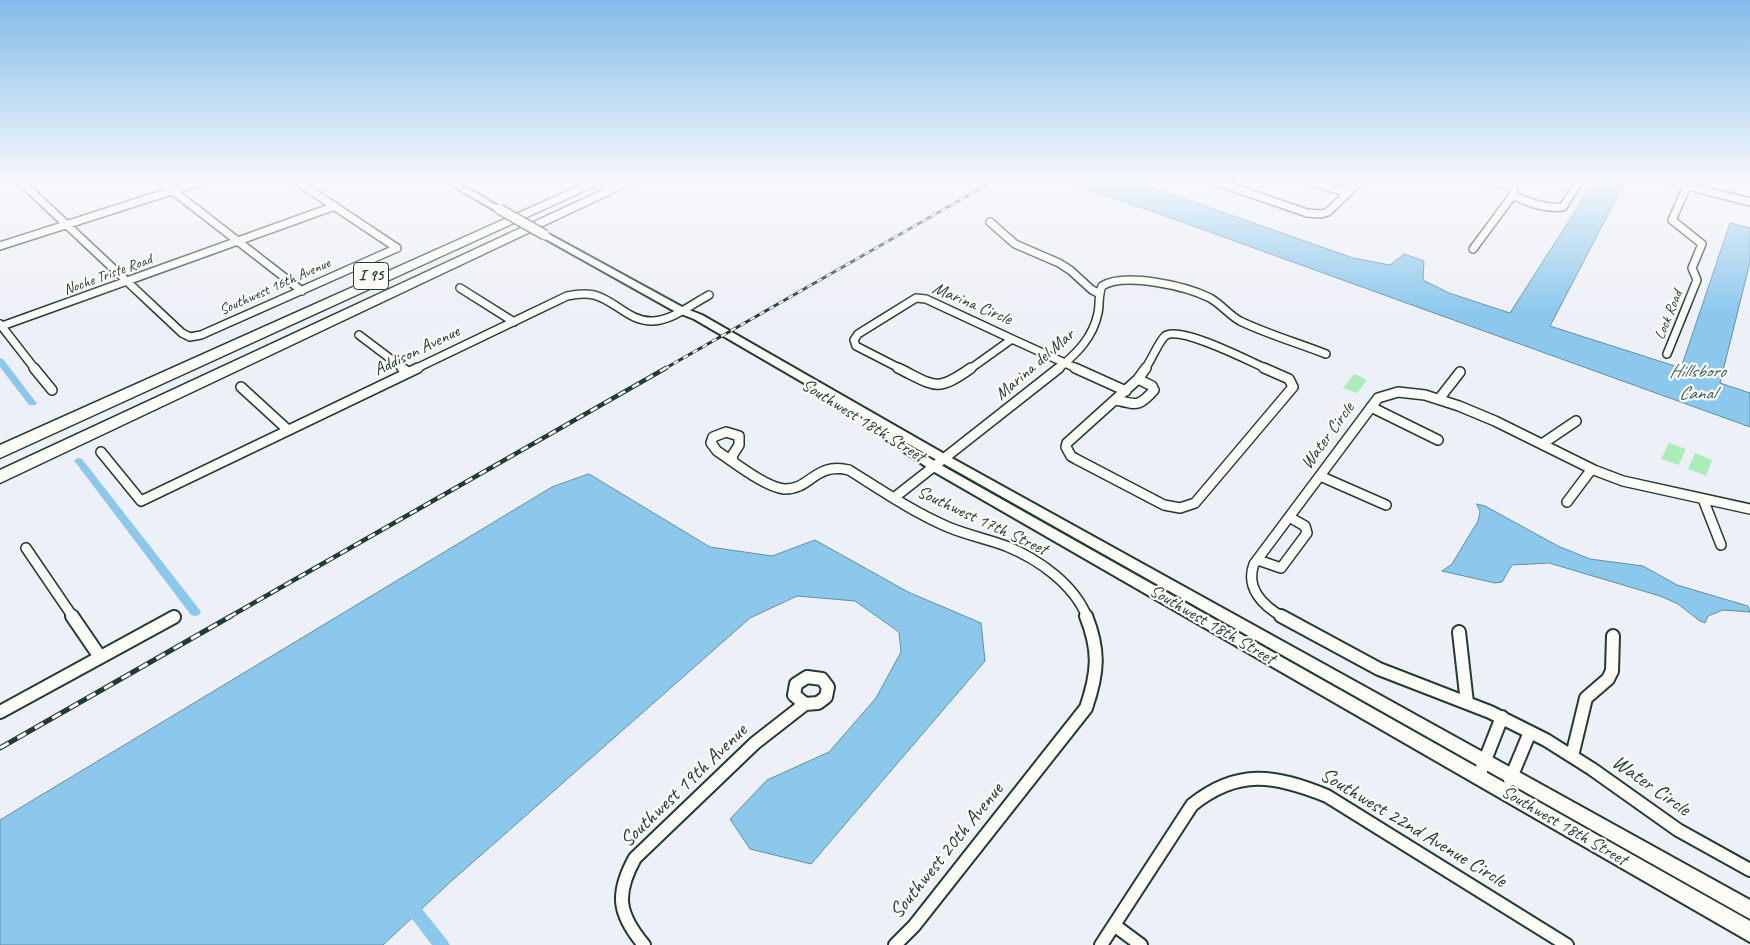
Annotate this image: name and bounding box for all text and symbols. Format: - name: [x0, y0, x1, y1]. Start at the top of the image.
- street label: Noche Triste Road: [61, 251, 155, 299]
- street label: Southwest 16th Avenue: [217, 254, 333, 320]
- road number: I 95: [354, 262, 388, 290]
- street label: Marina Circle: [929, 278, 1015, 330]
- street label: Lock Road: [1651, 288, 1687, 342]
- street label: Addison Avenue: [371, 321, 463, 381]
- street label: Marina del Mar: [991, 325, 1079, 405]
- water label: Hillsboro Canal: [1669, 361, 1725, 405]
- street label: Southwest 18th Street: [797, 374, 929, 468]
- street label: Water Circle: [1297, 398, 1359, 474]
- street label: Southwest 17th Street: [913, 481, 1051, 561]
- street label: Southwest 18th Street: [1145, 580, 1279, 670]
- street label: Southwest 19th Avenue: [615, 719, 753, 853]
- street label: Water Circle: [1607, 750, 1695, 822]
- street label: Southwest 22nd Avenue Circle: [1315, 762, 1511, 894]
- street label: Southwest 20th Avenue: [885, 778, 1009, 924]
- street label: Southwest 18th Street: [1497, 781, 1631, 871]

